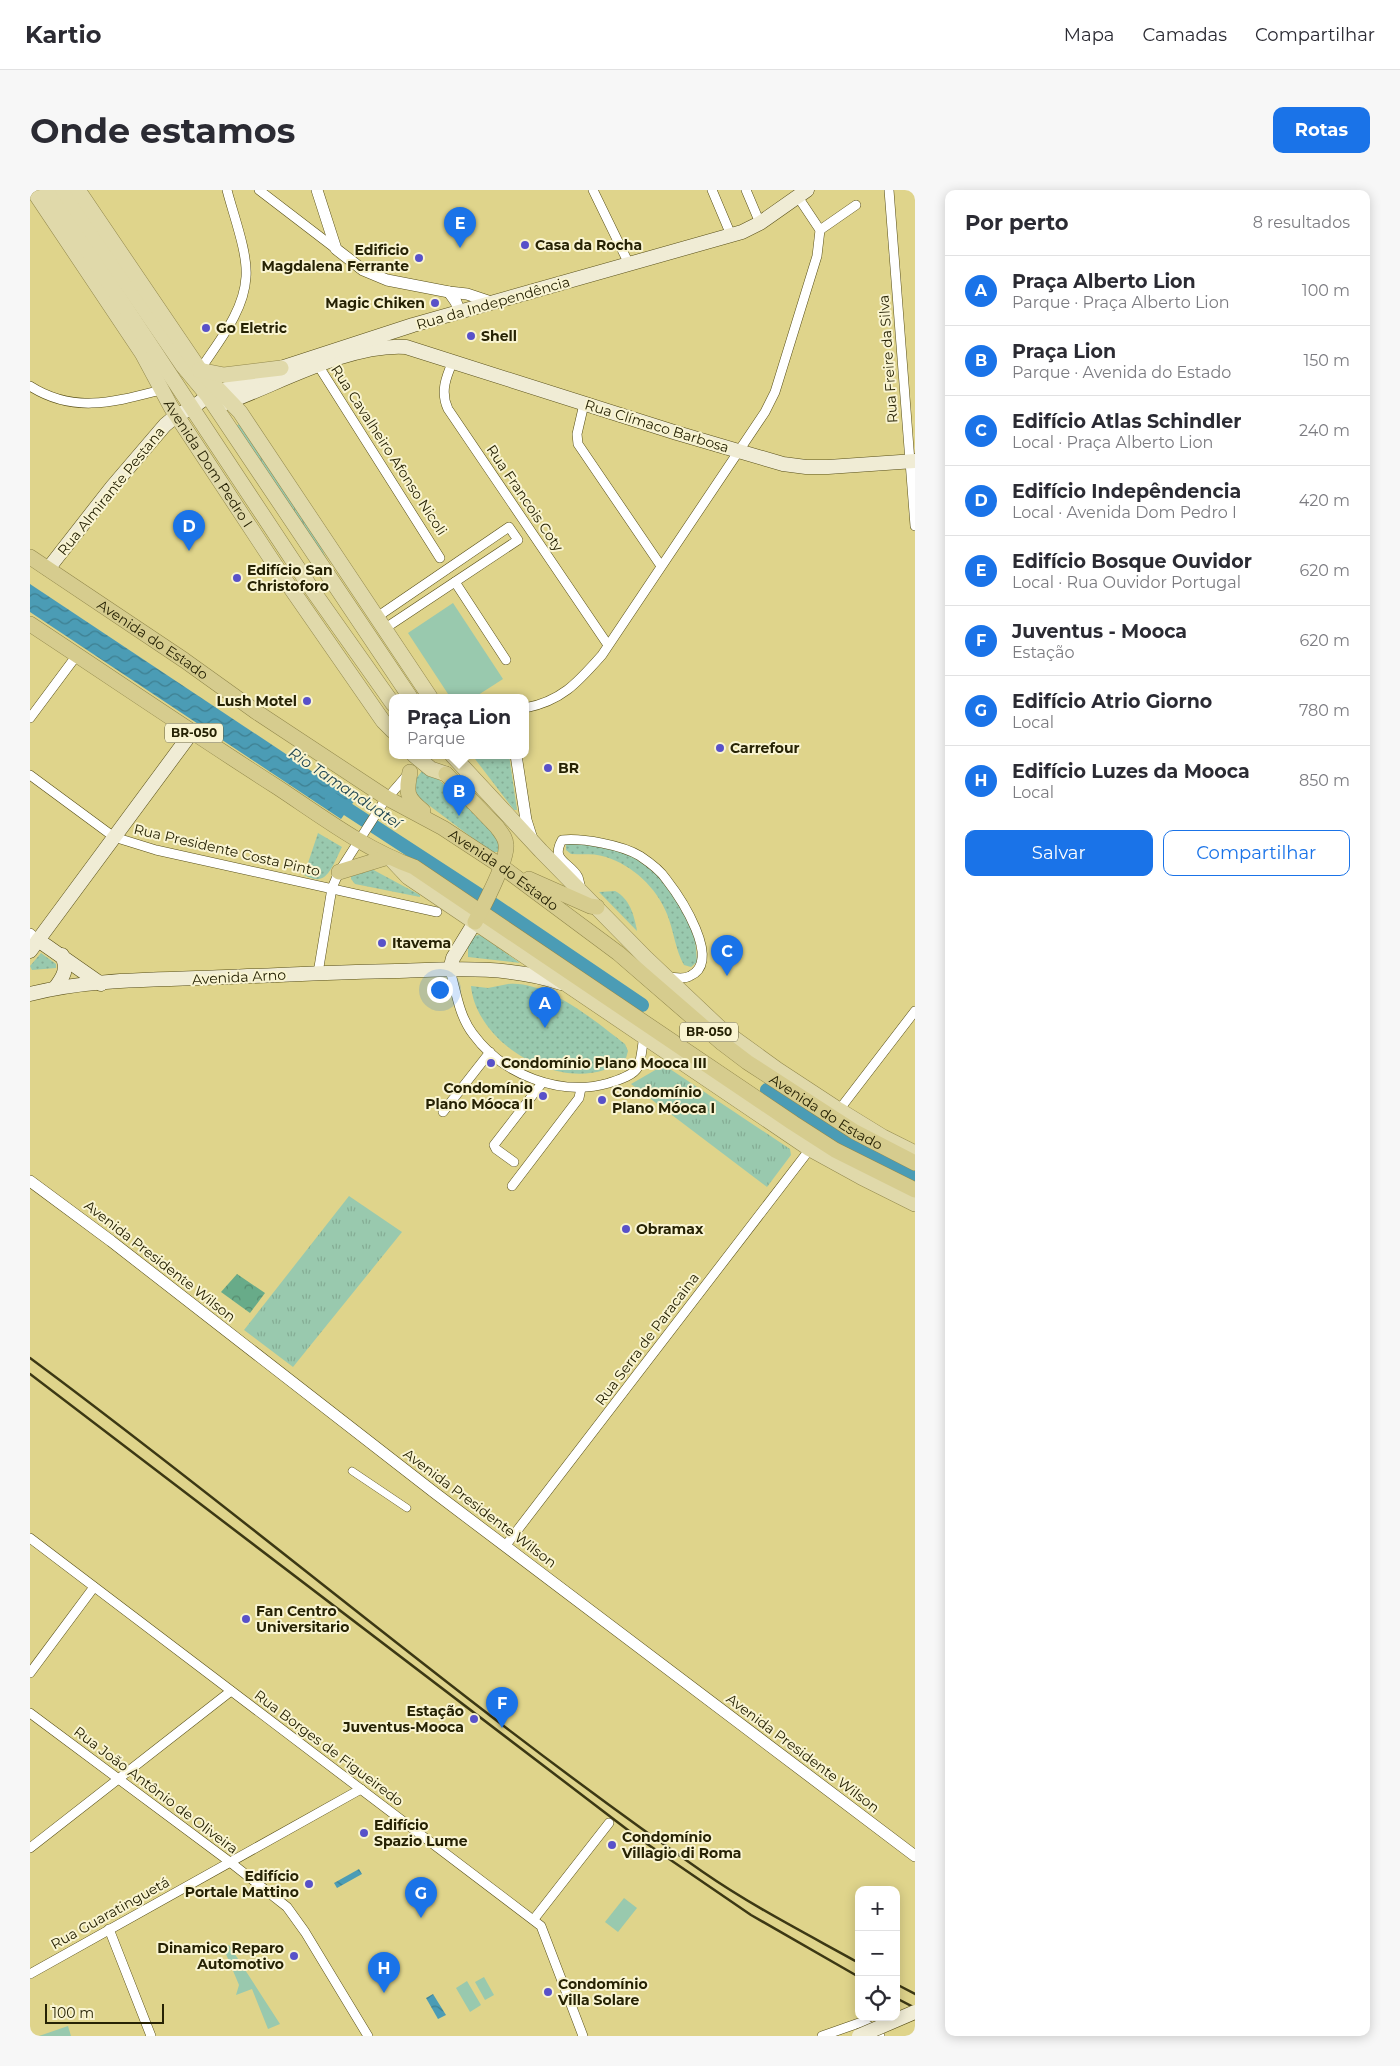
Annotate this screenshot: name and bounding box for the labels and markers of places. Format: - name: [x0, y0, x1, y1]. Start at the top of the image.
- pin: E: [444, 207, 476, 248]
- place label: Casa da Rocha: [535, 236, 642, 254]
- marker: Casa da Rocha: [519, 239, 531, 251]
- place label: Edificio Magdalena Ferrante: [261, 241, 409, 275]
- marker: Edificio Magdalena Ferrante: [413, 252, 425, 264]
- place label: Magic Chiken: [325, 294, 425, 312]
- marker: Magic Chiken: [429, 297, 441, 309]
- place label: Go Eletric: [216, 319, 288, 337]
- marker: Go Eletric: [200, 322, 212, 334]
- place label: Shell: [481, 327, 517, 345]
- marker: Shell: [465, 330, 477, 342]
- pin: D: [173, 510, 205, 551]
- place label: Edifício San Christoforo: [247, 561, 333, 595]
- marker: Edifício San Christoforo: [231, 572, 243, 584]
- place label: Lush Motel: [216, 692, 297, 710]
- marker: Lush Motel: [301, 695, 313, 707]
- place label: Carrefour: [730, 739, 800, 757]
- marker: Carrefour: [714, 742, 726, 754]
- place label: BR: [558, 759, 579, 777]
- marker: BR: [542, 762, 554, 774]
- pin: B: [443, 775, 475, 816]
- place label: Itavema: [392, 934, 451, 952]
- pin: C: [711, 935, 743, 976]
- marker: Itavema: [376, 937, 388, 949]
- pin: A: [529, 987, 561, 1028]
- place label: Condomínio Plano Mooca III: [501, 1054, 707, 1072]
- marker: Condomínio Plano Mooca III: [485, 1057, 497, 1069]
- place label: Condomínio Plano Móoca II: [425, 1079, 533, 1113]
- place label: Condomínio Plano Móoca I: [612, 1083, 715, 1117]
- marker: Condomínio Plano Móoca II: [537, 1090, 549, 1102]
- marker: Condomínio Plano Móoca I: [596, 1094, 608, 1106]
- place label: Obramax: [636, 1220, 704, 1238]
- marker: Obramax: [620, 1223, 632, 1235]
- place label: Fan Centro Universitario: [256, 1602, 349, 1636]
- marker: Fan Centro Universitario: [240, 1613, 252, 1625]
- pin: F: [486, 1687, 518, 1728]
- place label: Estação Juventus-Mooca: [342, 1702, 464, 1736]
- marker: Estação Juventus-Mooca: [468, 1713, 480, 1725]
- place label: Edifício Spazio Lume: [374, 1816, 468, 1850]
- marker: Edifício Spazio Lume: [358, 1827, 370, 1839]
- place label: Condomínio Villagio di Roma: [621, 1828, 742, 1862]
- marker: Condomínio Villagio di Roma: [606, 1839, 618, 1851]
- place label: Edifício Portale Mattino: [185, 1867, 299, 1901]
- pin: G: [405, 1877, 437, 1918]
- marker: Edifício Portale Mattino: [303, 1878, 315, 1890]
- place label: Dinamico Reparo Automotivo: [157, 1939, 284, 1973]
- marker: Dinamico Reparo Automotivo: [288, 1950, 300, 1962]
- pin: H: [368, 1952, 400, 1993]
- place label: Condomínio Villa Solare: [557, 1975, 648, 2009]
- marker: Condomínio Villa Solare: [542, 1986, 554, 1998]

